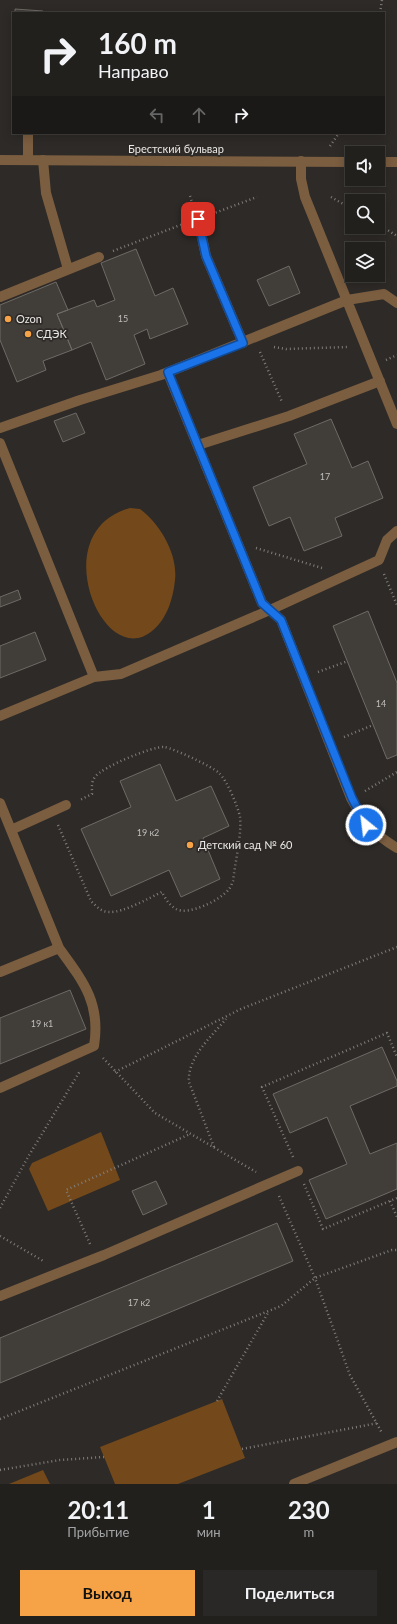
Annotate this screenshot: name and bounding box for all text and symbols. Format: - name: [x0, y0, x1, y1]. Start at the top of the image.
- text: 160 m: [98, 26, 177, 60]
- icon: right: [32, 28, 84, 80]
- text: Направо: [98, 60, 169, 82]
- icon: left: [146, 104, 168, 126]
- icon: ahead: [188, 104, 210, 126]
- icon: right: [230, 104, 252, 126]
- street label: Брестский бульвар: [128, 142, 224, 155]
- map controls: [345, 146, 385, 282]
- button: sound: [345, 146, 385, 186]
- button: search: [345, 194, 385, 234]
- pin: [181, 202, 215, 236]
- icon: arrive: [187, 208, 209, 230]
- button: layers: [345, 242, 385, 282]
- place label: Ozon: [16, 312, 42, 325]
- house number: 15: [118, 313, 128, 324]
- marker: Ozon: [3, 314, 13, 324]
- place label: СДЭК: [36, 327, 67, 340]
- marker: СДЭК: [23, 329, 33, 339]
- house number: 17: [320, 471, 330, 482]
- house number: 14: [376, 698, 386, 709]
- position arrow: [345, 804, 387, 846]
- house number: 19 к2: [137, 827, 159, 838]
- place label: Детский сад № 60: [198, 838, 293, 851]
- marker: Детский сад № 60: [185, 840, 195, 850]
- house number: 19 к1: [31, 1018, 53, 1029]
- house number: 17 к2: [128, 1297, 150, 1308]
- text: 20:11: [67, 1495, 129, 1524]
- text: 1: [202, 1495, 216, 1524]
- text: 230: [288, 1495, 330, 1524]
- text: Прибытие: [67, 1524, 129, 1540]
- text: мин: [197, 1524, 221, 1540]
- text: m: [303, 1524, 314, 1540]
- button: Выход: [20, 1570, 195, 1616]
- button: Поделиться: [203, 1570, 377, 1616]

